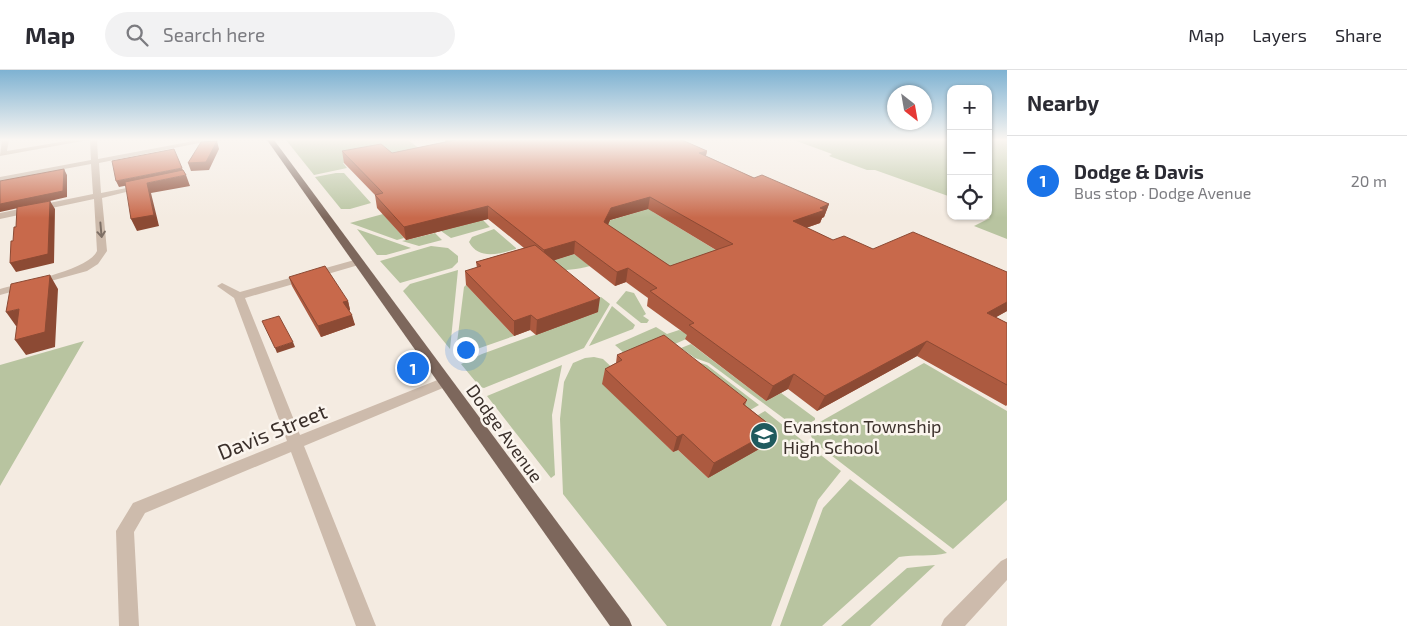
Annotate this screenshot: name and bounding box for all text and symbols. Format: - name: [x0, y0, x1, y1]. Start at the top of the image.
- search box: [105, 12, 455, 57]
- text: Map: [25, 20, 75, 49]
- icon: search: [123, 21, 151, 49]
- text: Search here: [163, 23, 265, 46]
- text: Map: [1188, 24, 1224, 46]
- text: Layers: [1252, 24, 1307, 46]
- text: Share: [1335, 24, 1382, 46]
- north arrow: [887, 85, 932, 130]
- map controls: [947, 85, 992, 220]
- button: +: [947, 85, 992, 130]
- text: Nearby: [1027, 90, 1099, 115]
- button: −: [947, 130, 992, 175]
- text: Dodge & Davis: [1074, 160, 1204, 183]
- text: 1: [1040, 171, 1046, 190]
- text: 20 m: [1351, 171, 1387, 190]
- button: locate: [947, 175, 992, 220]
- text: Bus stop · Dodge Avenue: [1074, 183, 1251, 202]
- one-way arrow: [96, 222, 105, 238]
- your location: [453, 337, 479, 363]
- pin: 1: [397, 349, 429, 387]
- street label: Dodge Avenue: [462, 380, 548, 486]
- street label: Davis Street: [214, 398, 330, 464]
- place label: Evanston Township High School: [783, 415, 942, 458]
- school or university icon: Evanston Township High School: [749, 421, 779, 451]

